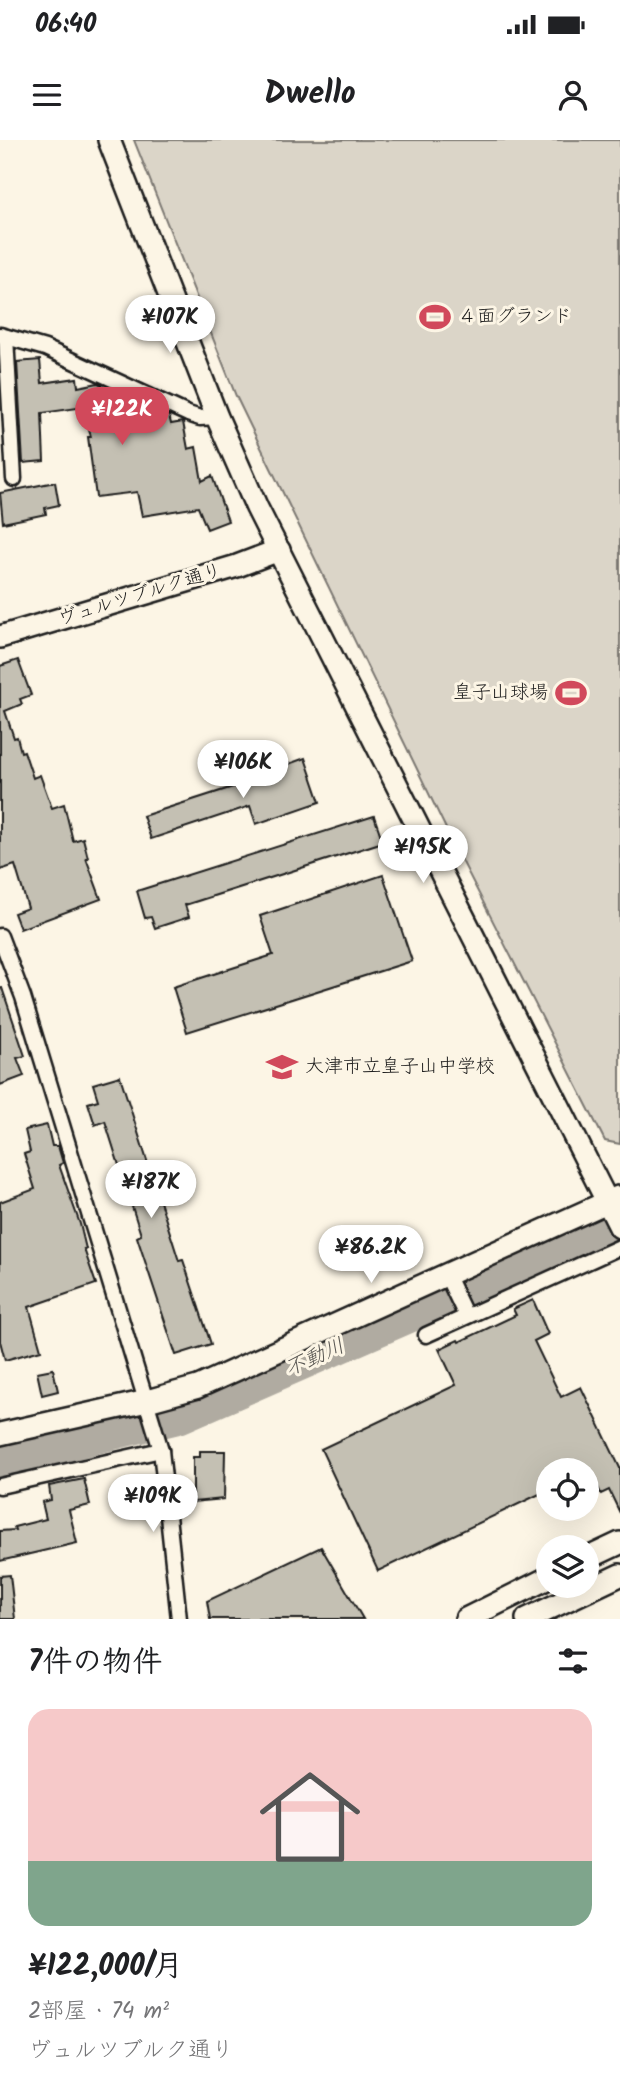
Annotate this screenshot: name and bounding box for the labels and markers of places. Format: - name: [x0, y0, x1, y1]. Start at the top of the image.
- pin: ¥107K: [121, 296, 219, 355]
- sports icon: ４面グランド: [418, 300, 452, 334]
- place label: ４面グランド: [458, 302, 572, 332]
- pin: ¥122K: [73, 387, 171, 447]
- sports icon: 皇子山球場: [554, 676, 588, 710]
- place label: 皇子山球場: [453, 678, 548, 708]
- pin: ¥106K: [194, 740, 292, 800]
- pin: ¥195K: [374, 826, 472, 885]
- school or university icon: 大津市立皇子山中学校: [265, 1050, 299, 1084]
- place label: 大津市立皇子山中学校: [305, 1052, 495, 1082]
- pin: ¥187K: [102, 1160, 200, 1220]
- pin: ¥86.2K: [314, 1226, 428, 1285]
- pin: ¥109K: [104, 1474, 202, 1534]

